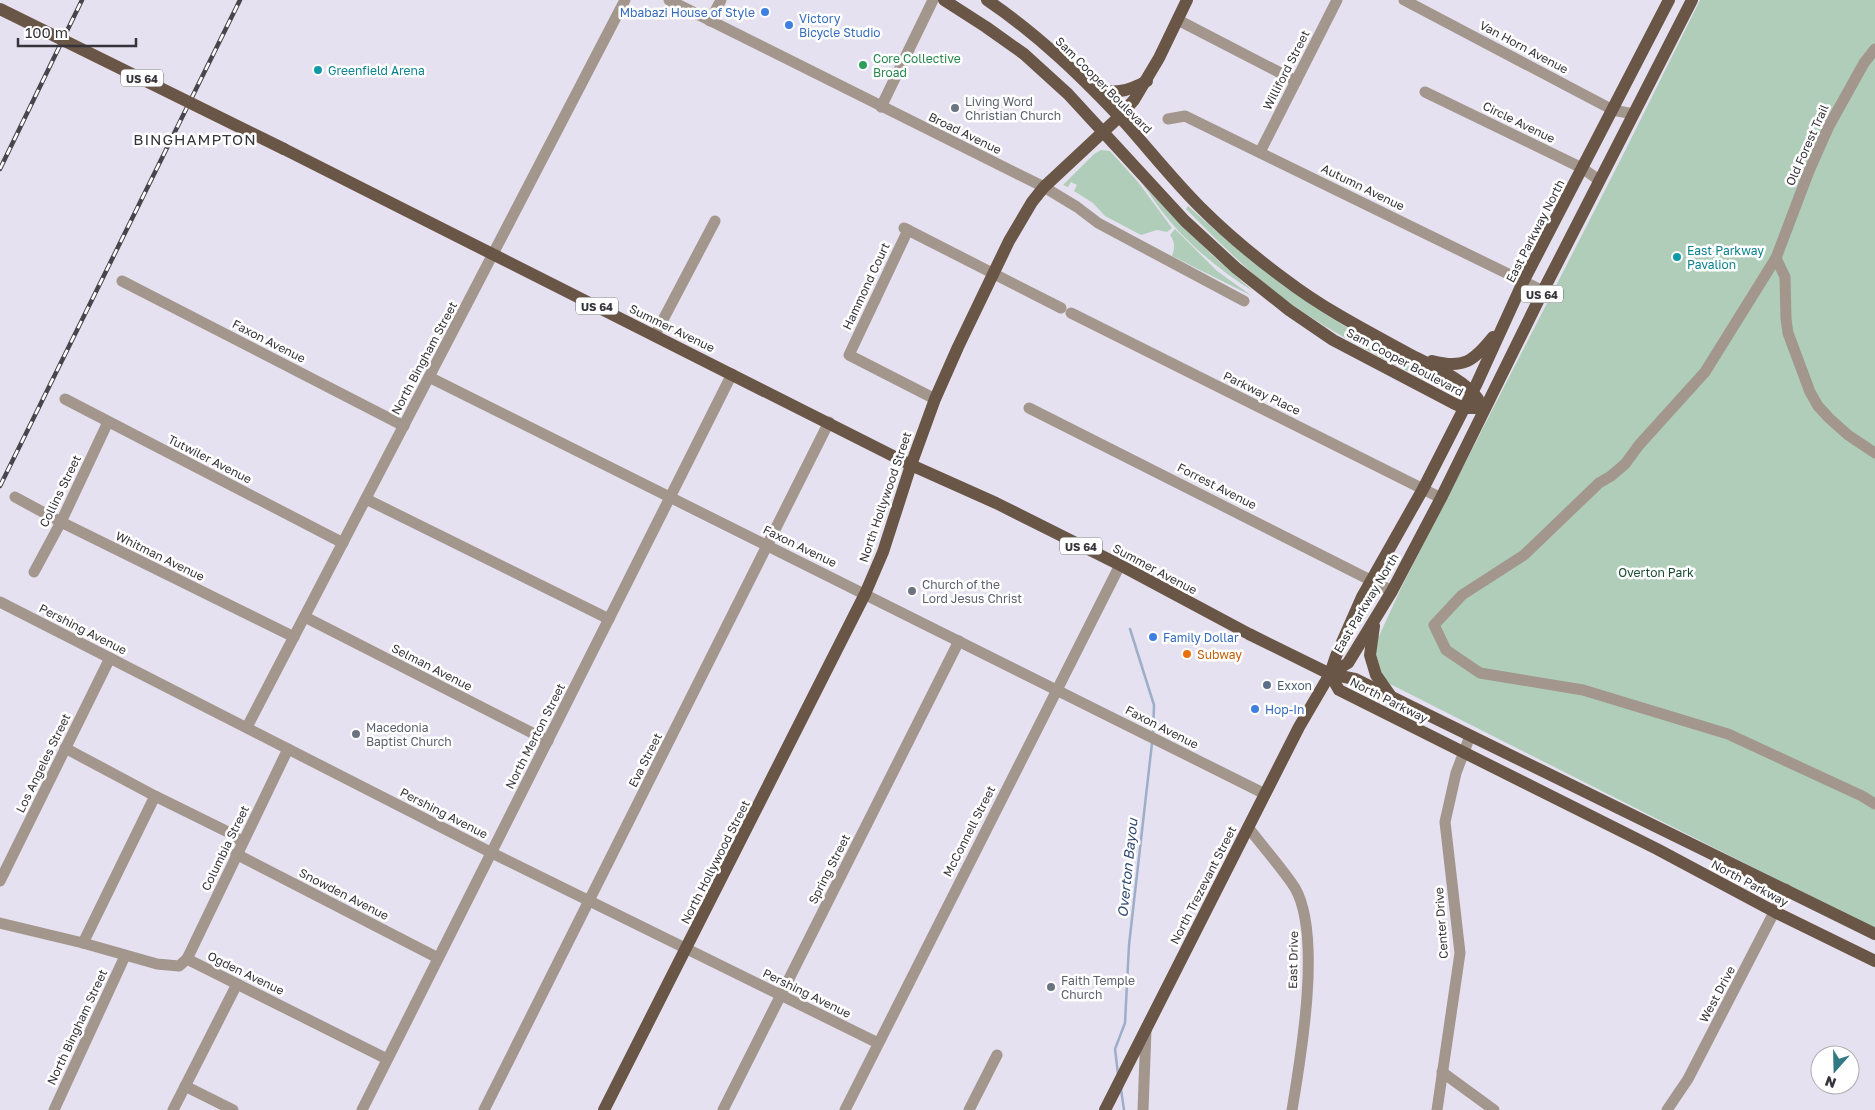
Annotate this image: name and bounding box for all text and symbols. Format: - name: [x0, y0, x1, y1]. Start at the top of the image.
- place label: Mbabazi House of Style: [620, 5, 755, 20]
- marker: Mbabazi House of Style: [759, 6, 771, 18]
- place label: Victory Bicycle Studio: [799, 11, 881, 40]
- scale bar: [18, 15, 135, 47]
- street label: Van Horn Avenue: [1477, 17, 1571, 77]
- marker: Victory Bicycle Studio: [783, 19, 795, 31]
- text: 100 m: [25, 23, 68, 41]
- street label: Williford Street: [1259, 27, 1313, 112]
- street label: Sam Cooper Boulevard: [1052, 33, 1156, 137]
- place label: Core Collective Broad: [873, 51, 961, 80]
- marker: Core Collective Broad: [857, 59, 869, 71]
- place label: Greenfield Arena: [328, 63, 425, 78]
- marker: Greenfield Arena: [312, 64, 324, 76]
- road number: US 64: [121, 70, 163, 86]
- place label: Living Word Christian Church: [965, 94, 1061, 123]
- street label: Circle Avenue: [1480, 98, 1558, 146]
- marker: Living Word Christian Church: [949, 102, 961, 114]
- street label: Old Forest Trail: [1782, 102, 1832, 188]
- street label: Broad Avenue: [926, 109, 1004, 157]
- district label: BINGHAMPTON: [133, 130, 257, 148]
- street label: Autumn Avenue: [1319, 160, 1407, 214]
- street label: East Parkway North: [1503, 177, 1567, 285]
- street label: Hammond Court: [839, 240, 893, 332]
- place label: East Parkway Pavalion: [1687, 243, 1764, 272]
- marker: East Parkway Pavalion: [1671, 251, 1683, 263]
- road number: US 64: [1521, 286, 1563, 302]
- road number: US 64: [576, 298, 618, 314]
- street label: North Bingham Street: [388, 299, 460, 417]
- street label: Summer Avenue: [627, 301, 717, 355]
- street label: Faxon Avenue: [230, 316, 308, 366]
- street label: Sam Cooper Boulevard: [1344, 325, 1466, 399]
- street label: Parkway Place: [1221, 368, 1303, 418]
- street label: North Hollywood Street: [856, 430, 914, 564]
- street label: Tutwiler Avenue: [166, 431, 255, 487]
- street label: Collins Street: [36, 452, 84, 530]
- street label: Forrest Avenue: [1175, 460, 1259, 512]
- street label: Faxon Avenue: [761, 522, 839, 570]
- street label: Whitman Avenue: [113, 528, 207, 584]
- road number: US 64: [1060, 538, 1102, 554]
- street label: Summer Avenue: [1110, 541, 1200, 598]
- street label: East Parkway North: [1330, 551, 1402, 655]
- park label: Overton Park: [1618, 565, 1694, 580]
- place label: Church of the Lord Jesus Christ: [922, 577, 1022, 606]
- marker: Church of the Lord Jesus Christ: [906, 585, 918, 597]
- street label: Pershing Avenue: [37, 600, 129, 658]
- place label: Family Dollar: [1163, 630, 1239, 645]
- marker: Family Dollar: [1147, 631, 1159, 643]
- street label: Selman Avenue: [389, 640, 475, 694]
- place label: Subway: [1197, 647, 1242, 662]
- marker: Subway: [1181, 648, 1193, 660]
- street label: North Parkway: [1348, 674, 1431, 726]
- place label: Exxon: [1277, 678, 1312, 693]
- marker: Exxon: [1261, 679, 1273, 691]
- street label: North Merton Street: [502, 681, 568, 791]
- street label: Faxon Avenue: [1123, 702, 1201, 752]
- place label: Hop-In: [1265, 702, 1304, 717]
- marker: Hop-In: [1249, 703, 1261, 715]
- street label: Los Angeles Street: [12, 711, 74, 815]
- place label: Macedonia Baptist Church: [366, 720, 452, 749]
- marker: Macedonia Baptist Church: [350, 728, 362, 740]
- street label: Eva Street: [625, 730, 665, 790]
- street label: McConnell Street: [940, 783, 999, 879]
- street label: Pershing Avenue: [398, 784, 490, 842]
- street label: North Hollywood Street: [677, 797, 753, 926]
- street label: Columbia Street: [198, 803, 252, 893]
- water label: Overton Bayou: [1113, 816, 1141, 918]
- street label: North Trezevant Street: [1167, 823, 1239, 947]
- street label: Spring Street: [805, 831, 853, 906]
- street label: North Parkway: [1709, 856, 1791, 910]
- street label: Snowden Avenue: [297, 865, 391, 923]
- street label: Center Drive: [1431, 887, 1451, 959]
- street label: East Drive: [1285, 931, 1301, 989]
- street label: Ogden Avenue: [205, 948, 287, 998]
- street label: West Drive: [1696, 963, 1738, 1025]
- street label: Pershing Avenue: [760, 965, 854, 1021]
- street label: North Bingham Street: [44, 967, 110, 1087]
- place label: Faith Temple Church: [1061, 973, 1135, 1002]
- marker: Faith Temple Church: [1045, 981, 1057, 993]
- north arrow: [1810, 1045, 1860, 1095]
- text: N: [1822, 1073, 1838, 1092]

